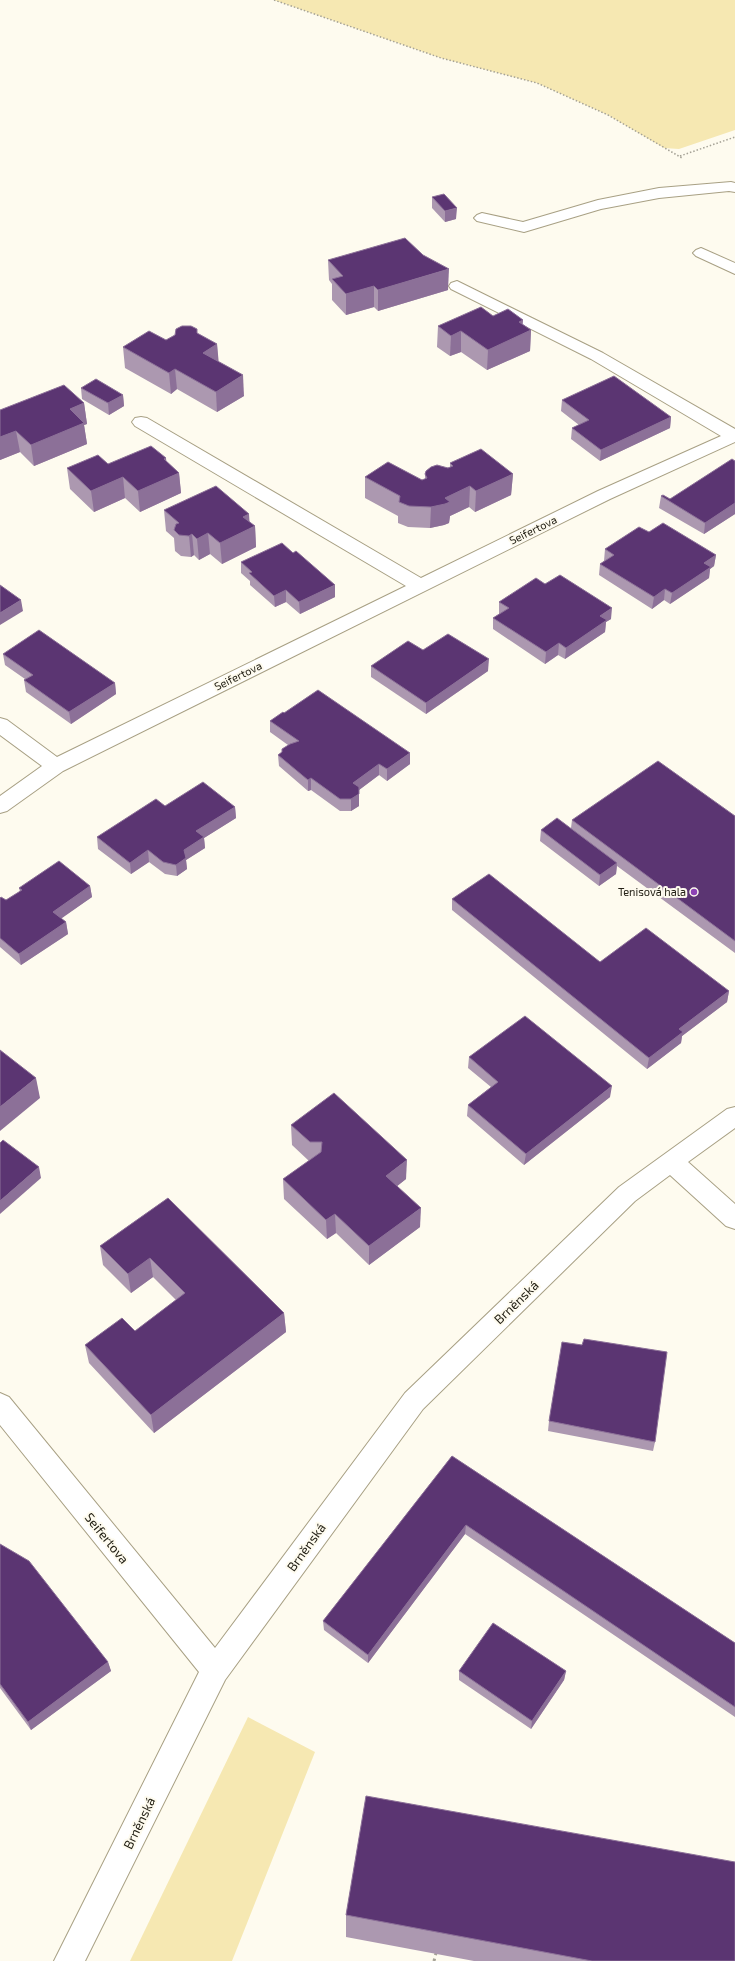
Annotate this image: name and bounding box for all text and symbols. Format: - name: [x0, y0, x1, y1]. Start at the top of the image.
- street label: Seifertova: [507, 512, 559, 547]
- street label: Seifertova: [212, 658, 264, 693]
- place label: Tenisová hala: [618, 885, 686, 898]
- marker: Tenisová hala: [689, 887, 699, 897]
- street label: Brněnská: [490, 1277, 542, 1327]
- street label: Seifertova: [82, 1509, 132, 1567]
- street label: Brněnská: [283, 1520, 329, 1574]
- street label: Brněnská: [120, 1794, 158, 1852]

